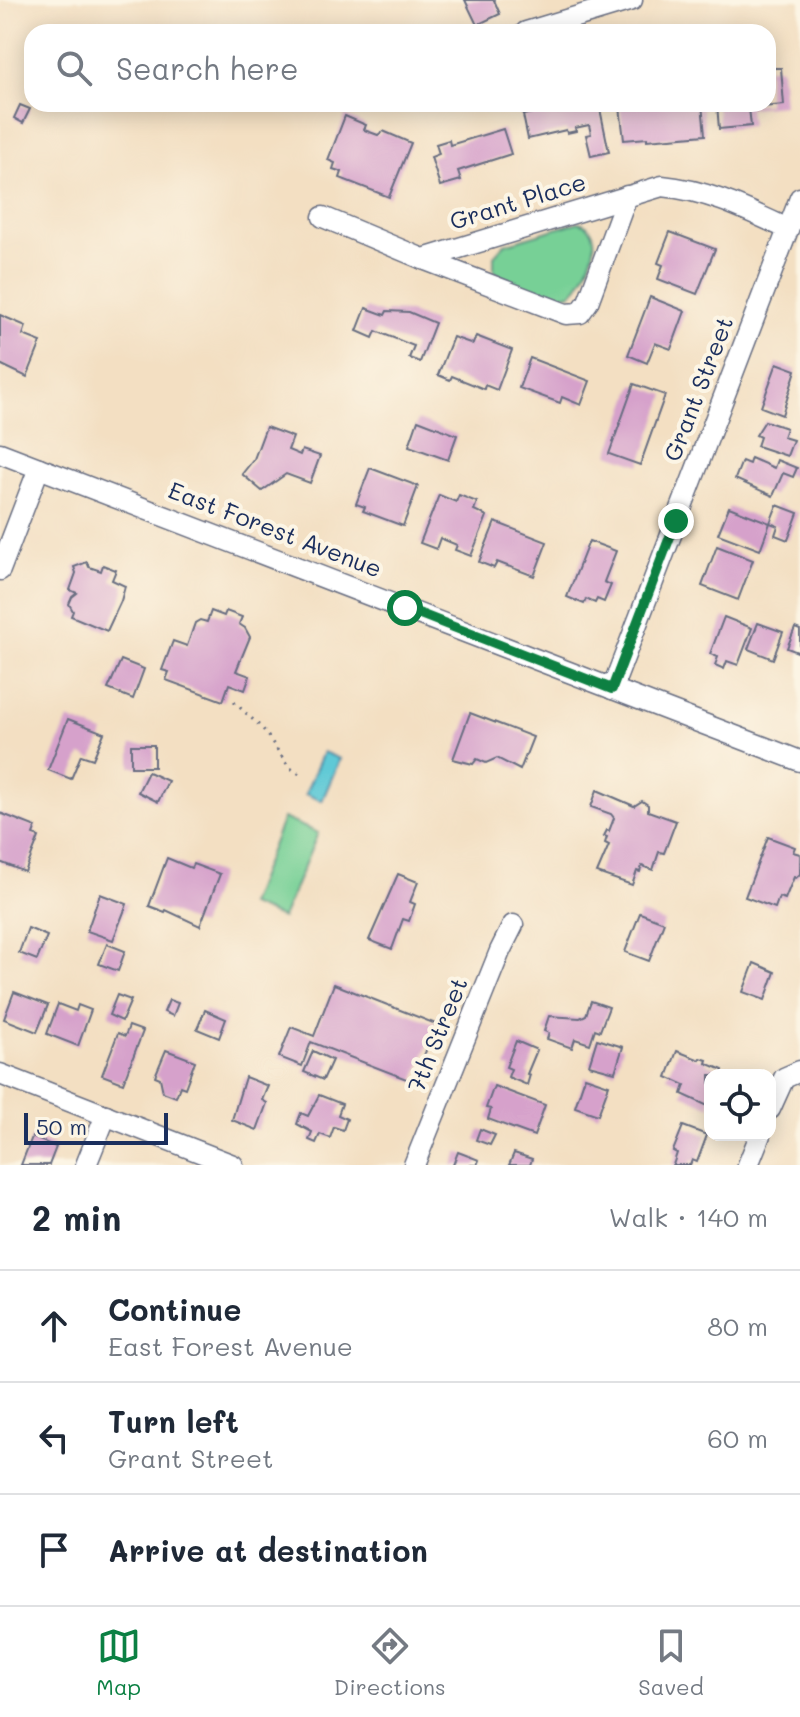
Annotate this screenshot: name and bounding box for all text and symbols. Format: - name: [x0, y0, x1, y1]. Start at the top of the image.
- search box: [24, 24, 776, 112]
- icon: search: [52, 46, 96, 90]
- text: Search here: [116, 48, 299, 88]
- street label: Grant Place: [446, 165, 589, 236]
- street label: Grant Street: [656, 312, 739, 465]
- street label: East Forest Avenue: [164, 474, 387, 584]
- route end: [658, 503, 694, 539]
- route start: [387, 590, 423, 626]
- street label: 7th Street: [399, 972, 474, 1097]
- map controls: [704, 1069, 776, 1141]
- button: locate: [704, 1069, 776, 1141]
- scale bar: [24, 1109, 168, 1145]
- text: 50 m: [36, 1112, 87, 1141]
- text: 2 min: [32, 1195, 121, 1240]
- text: Walk · 140 m: [609, 1200, 768, 1234]
- text: Continue: [108, 1289, 241, 1329]
- icon: ahead: [32, 1304, 76, 1348]
- text: 80 m: [707, 1309, 768, 1343]
- text: East Forest Avenue: [108, 1329, 353, 1363]
- text: Turn left: [108, 1401, 239, 1441]
- icon: left: [32, 1416, 76, 1460]
- text: 60 m: [707, 1421, 768, 1455]
- text: Grant Street: [108, 1441, 273, 1475]
- icon: arrive: [32, 1528, 76, 1572]
- text: Arrive at destination: [108, 1530, 428, 1570]
- tab: Map: [96, 1624, 141, 1701]
- tab: Directions: [334, 1624, 446, 1701]
- tab: Saved: [638, 1624, 704, 1701]

